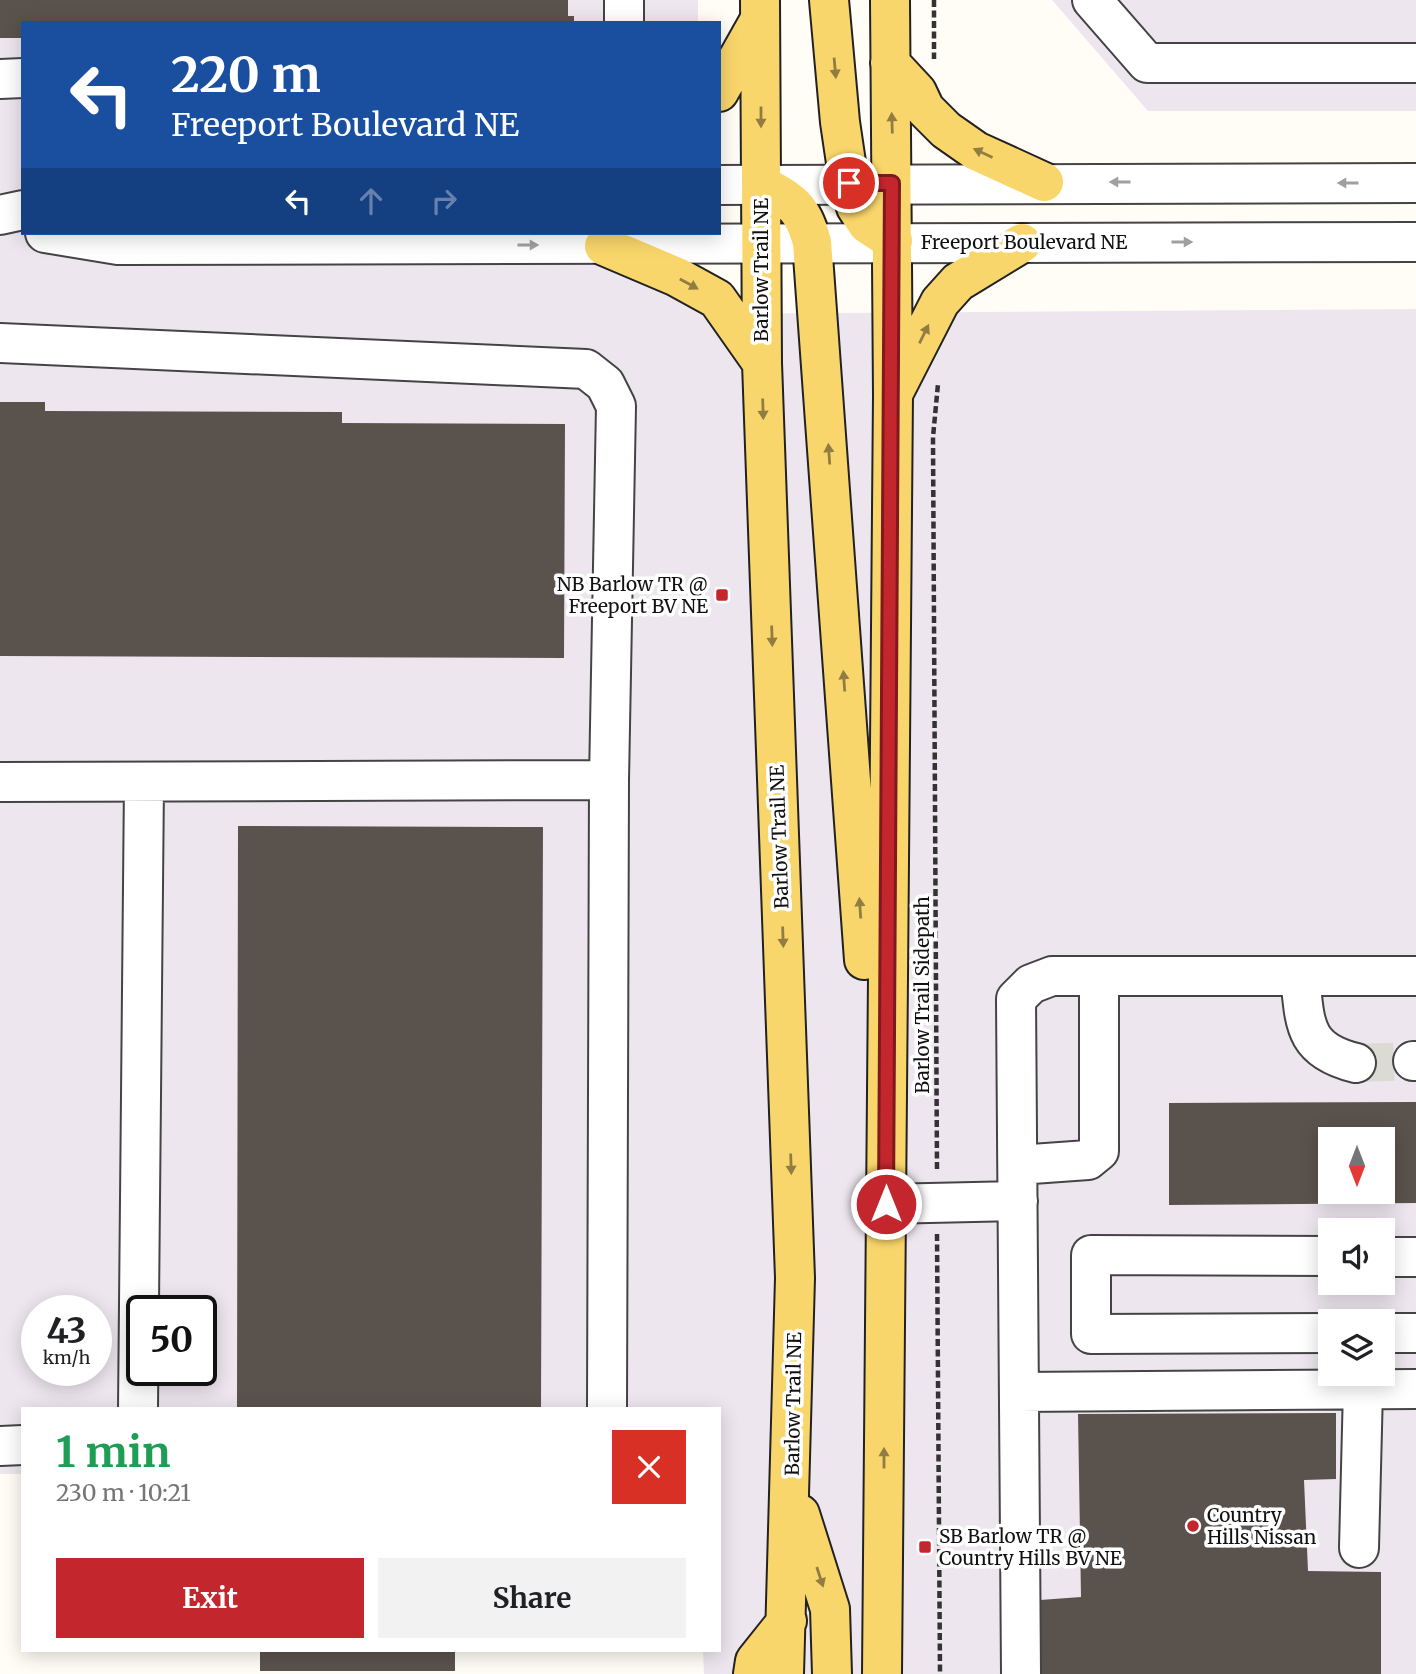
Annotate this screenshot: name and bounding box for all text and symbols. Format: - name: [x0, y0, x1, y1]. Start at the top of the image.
- text: 220 m: [171, 44, 321, 105]
- icon: left: [56, 49, 147, 140]
- one-way arrow: [830, 57, 841, 79]
- text: Freeport Boulevard NE: [171, 105, 519, 145]
- one-way arrow: [755, 106, 767, 128]
- one-way arrow: [886, 112, 897, 134]
- one-way arrow: [973, 147, 993, 158]
- pin: [819, 153, 879, 213]
- icon: arrive: [830, 164, 868, 202]
- one-way arrow: [1109, 176, 1131, 188]
- one-way arrow: [1337, 177, 1359, 189]
- icon: left: [279, 182, 317, 220]
- icon: ahead: [352, 182, 390, 220]
- icon: right: [425, 182, 463, 220]
- street label: Barlow Trail NE: [749, 198, 773, 342]
- street label: Freeport Boulevard NE: [921, 230, 1127, 254]
- one-way arrow: [1171, 236, 1193, 248]
- one-way arrow: [518, 239, 540, 251]
- one-way arrow: [679, 278, 699, 290]
- one-way arrow: [919, 324, 930, 345]
- one-way arrow: [758, 398, 769, 420]
- one-way arrow: [823, 443, 834, 465]
- place label: NB Barlow TR @ Freeport BV NE: [557, 572, 708, 618]
- marker: NB Barlow TR @ Freeport BV NE: [714, 587, 730, 603]
- one-way arrow: [766, 626, 777, 648]
- one-way arrow: [838, 670, 849, 692]
- street label: Barlow Trail NE: [764, 765, 794, 909]
- one-way arrow: [854, 896, 865, 918]
- street label: Barlow Trail Sidepath: [910, 896, 934, 1094]
- one-way arrow: [777, 926, 788, 948]
- north arrow: [1318, 1127, 1395, 1204]
- map controls: [1318, 1127, 1395, 1386]
- one-way arrow: [786, 1154, 797, 1176]
- position arrow: [849, 1167, 923, 1241]
- button: sound: [1318, 1218, 1395, 1295]
- speed limit sign: 50: [126, 1295, 217, 1386]
- text: 43: [46, 1309, 87, 1353]
- button: layers: [1318, 1309, 1395, 1386]
- street label: Barlow Trail NE: [780, 1332, 806, 1476]
- text: km/h: [43, 1346, 90, 1369]
- text: 1 min: [56, 1426, 170, 1478]
- button: close: [612, 1430, 686, 1504]
- one-way arrow: [878, 1446, 890, 1468]
- text: 230 m · 10:21: [56, 1478, 191, 1507]
- place label: Country Hills Nissan: [1207, 1503, 1317, 1549]
- marker: Country Hills Nissan: [1185, 1518, 1201, 1534]
- place label: SB Barlow TR @ Country Hills BV NE: [939, 1524, 1122, 1570]
- marker: SB Barlow TR @ Country Hills BV NE: [917, 1539, 933, 1555]
- button: Exit: [56, 1558, 364, 1638]
- button: Share: [378, 1558, 686, 1638]
- one-way arrow: [816, 1567, 826, 1588]

